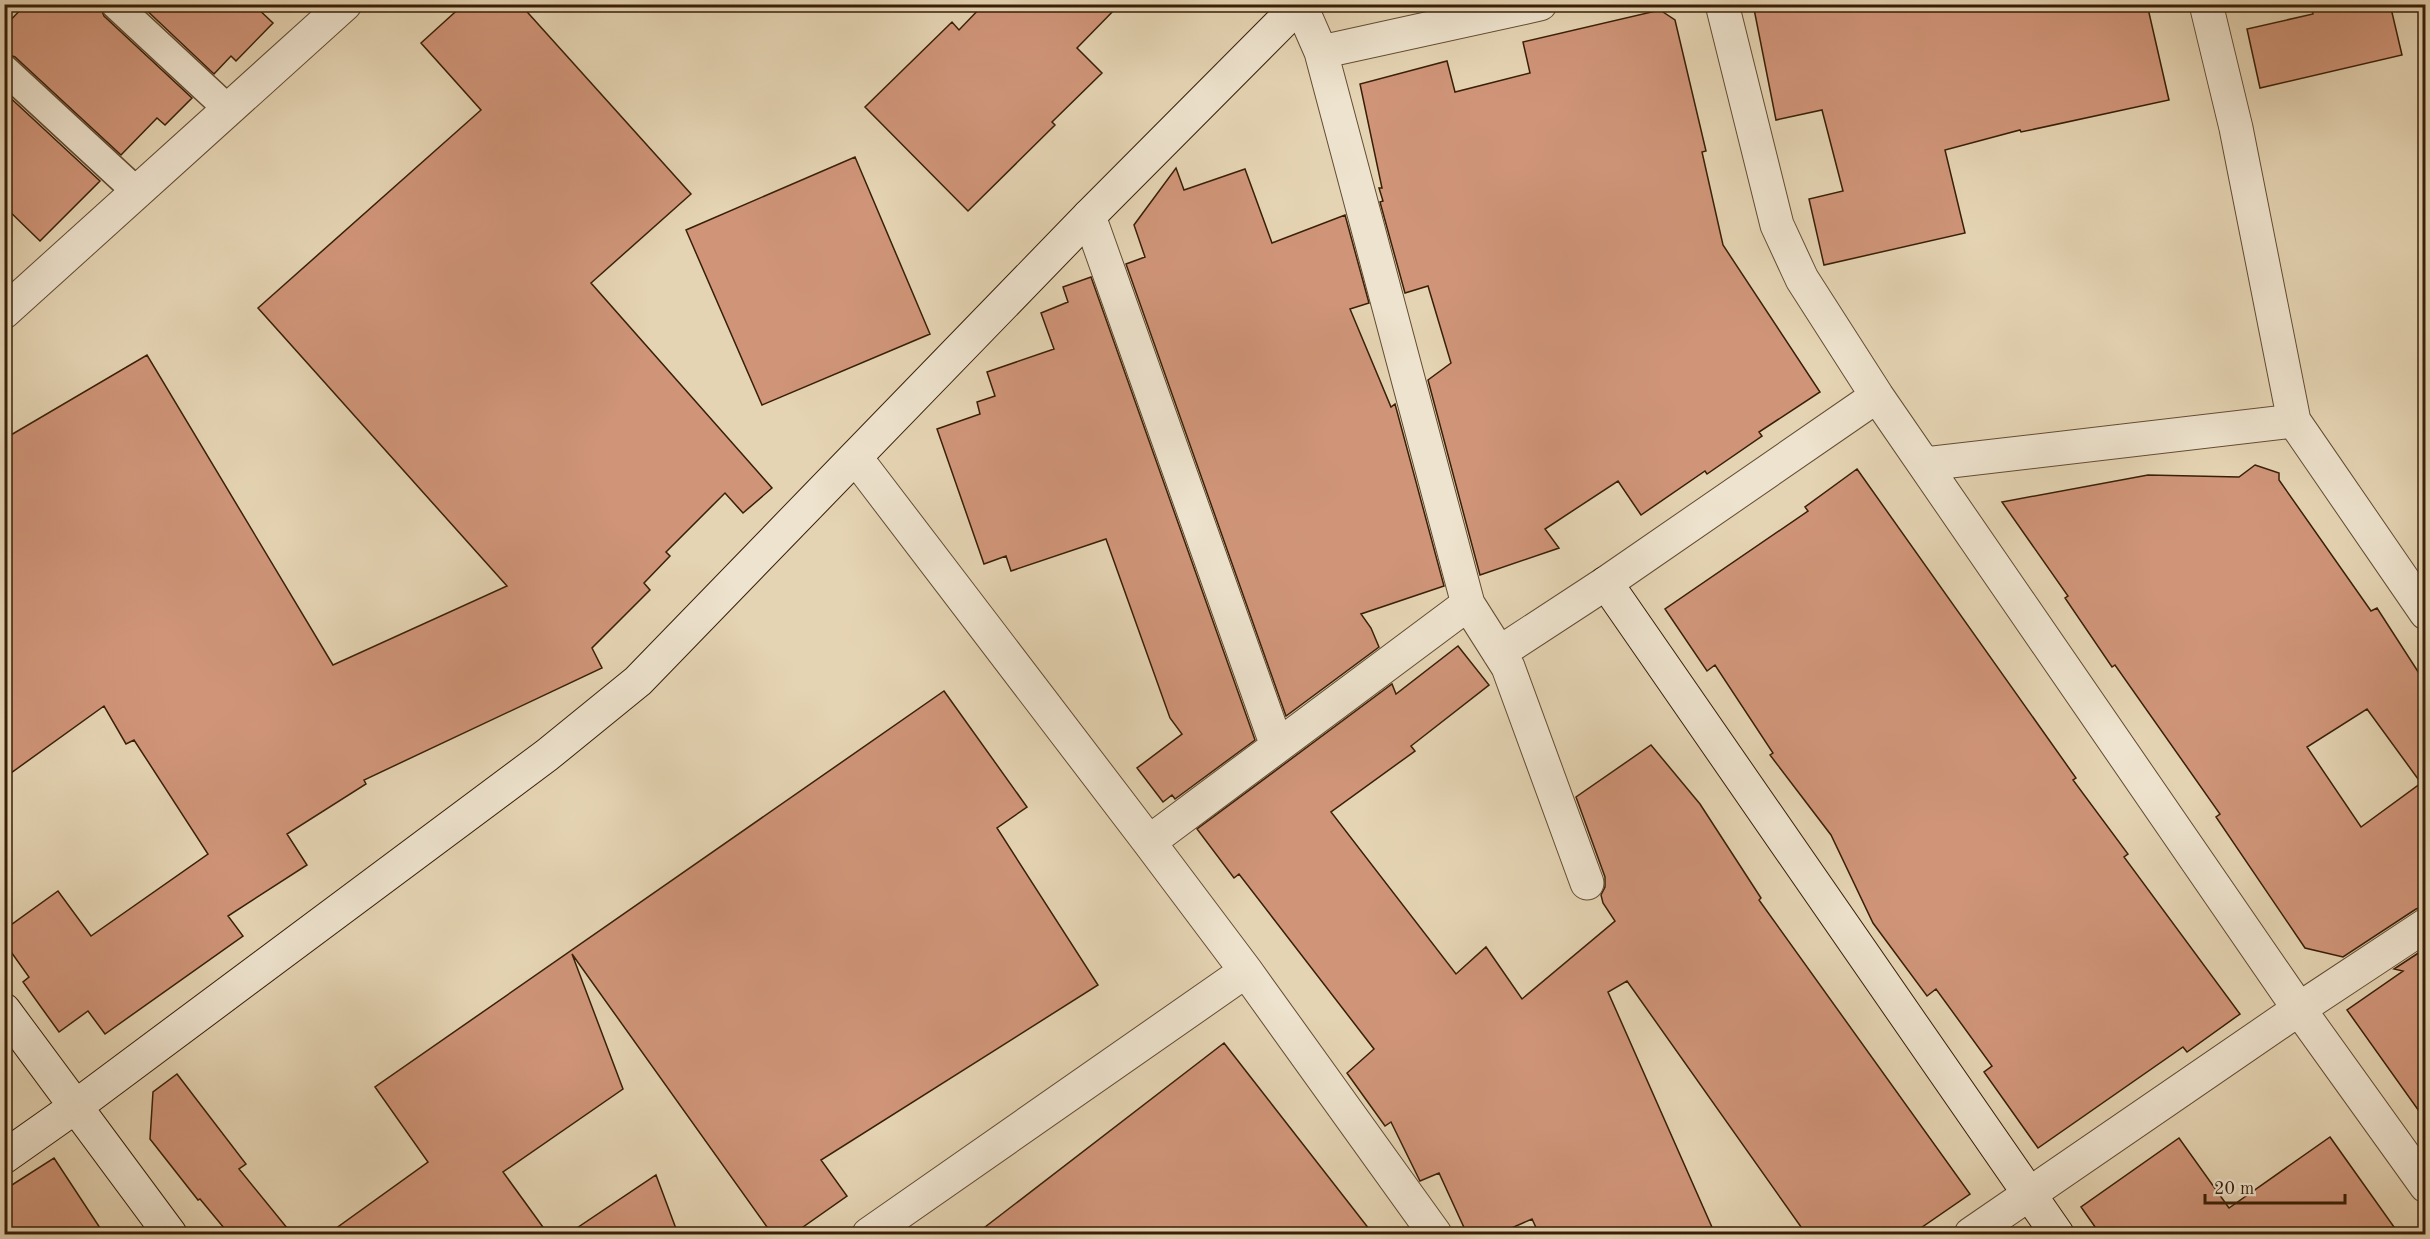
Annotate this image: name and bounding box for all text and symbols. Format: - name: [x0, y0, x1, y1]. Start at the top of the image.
- scale bar: [2205, 1167, 2344, 1205]
- text: 20 m: [2214, 1180, 2254, 1198]

